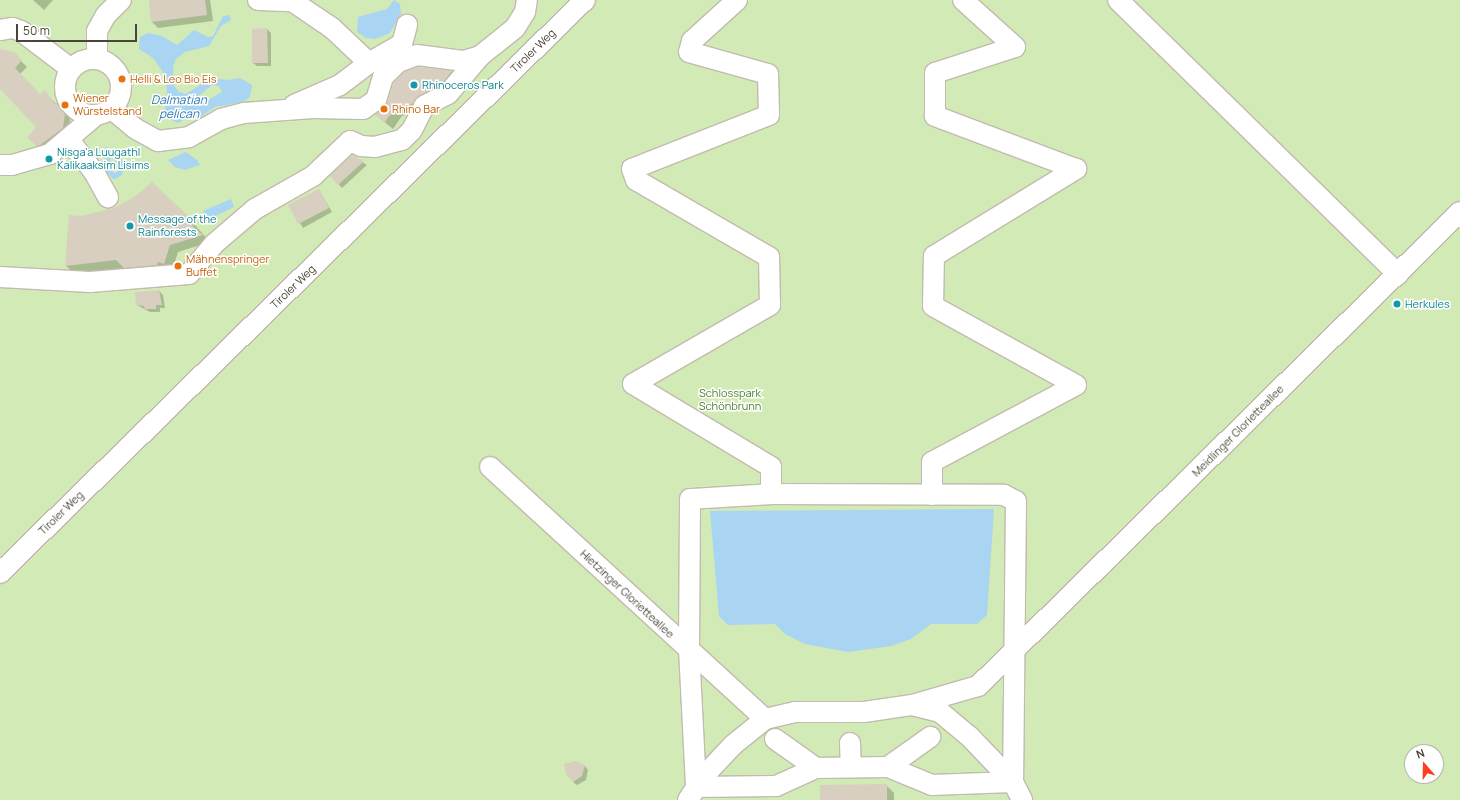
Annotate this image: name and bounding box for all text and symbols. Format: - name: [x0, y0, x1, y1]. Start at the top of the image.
- scale bar: [18, 16, 139, 42]
- text: 50 m: [23, 22, 50, 39]
- street label: Tiroler Weg: [508, 26, 558, 76]
- place label: Helli & Leo Bio Eis: [130, 72, 217, 86]
- marker: Helli & Leo Bio Eis: [117, 74, 127, 84]
- place label: Rhinoceros Park: [422, 78, 504, 92]
- marker: Rhinoceros Park: [409, 80, 419, 90]
- place label: Wiener Würstelstand: [73, 92, 142, 118]
- water label: Dalmatian pelican: [151, 93, 207, 121]
- marker: Wiener Würstelstand: [60, 100, 70, 110]
- place label: Rhino Bar: [392, 102, 440, 116]
- marker: Rhino Bar: [379, 104, 389, 114]
- place label: Nisga'a Luugathl Kalikaaksim Lisims: [57, 146, 149, 172]
- marker: Nisga'a Luugathl Kalikaaksim Lisims: [44, 154, 54, 164]
- place label: Message of the Rainforests: [138, 213, 216, 239]
- marker: Message of the Rainforests: [125, 221, 135, 231]
- place label: Mähnenspringer Buffet: [186, 253, 269, 279]
- marker: Mähnenspringer Buffet: [173, 261, 183, 271]
- street label: Tiroler Weg: [268, 262, 318, 312]
- place label: Herkules: [1405, 297, 1450, 311]
- marker: Herkules: [1392, 299, 1402, 309]
- street label: Meidlinger Glorietteallee: [1190, 383, 1286, 479]
- park label: Schlosspark Schönbrunn: [699, 387, 761, 413]
- street label: Tiroler Weg: [36, 488, 86, 538]
- street label: Hietzinger Glorietteallee: [577, 547, 677, 641]
- north arrow: [1404, 744, 1444, 784]
- text: N: [1414, 745, 1426, 762]

